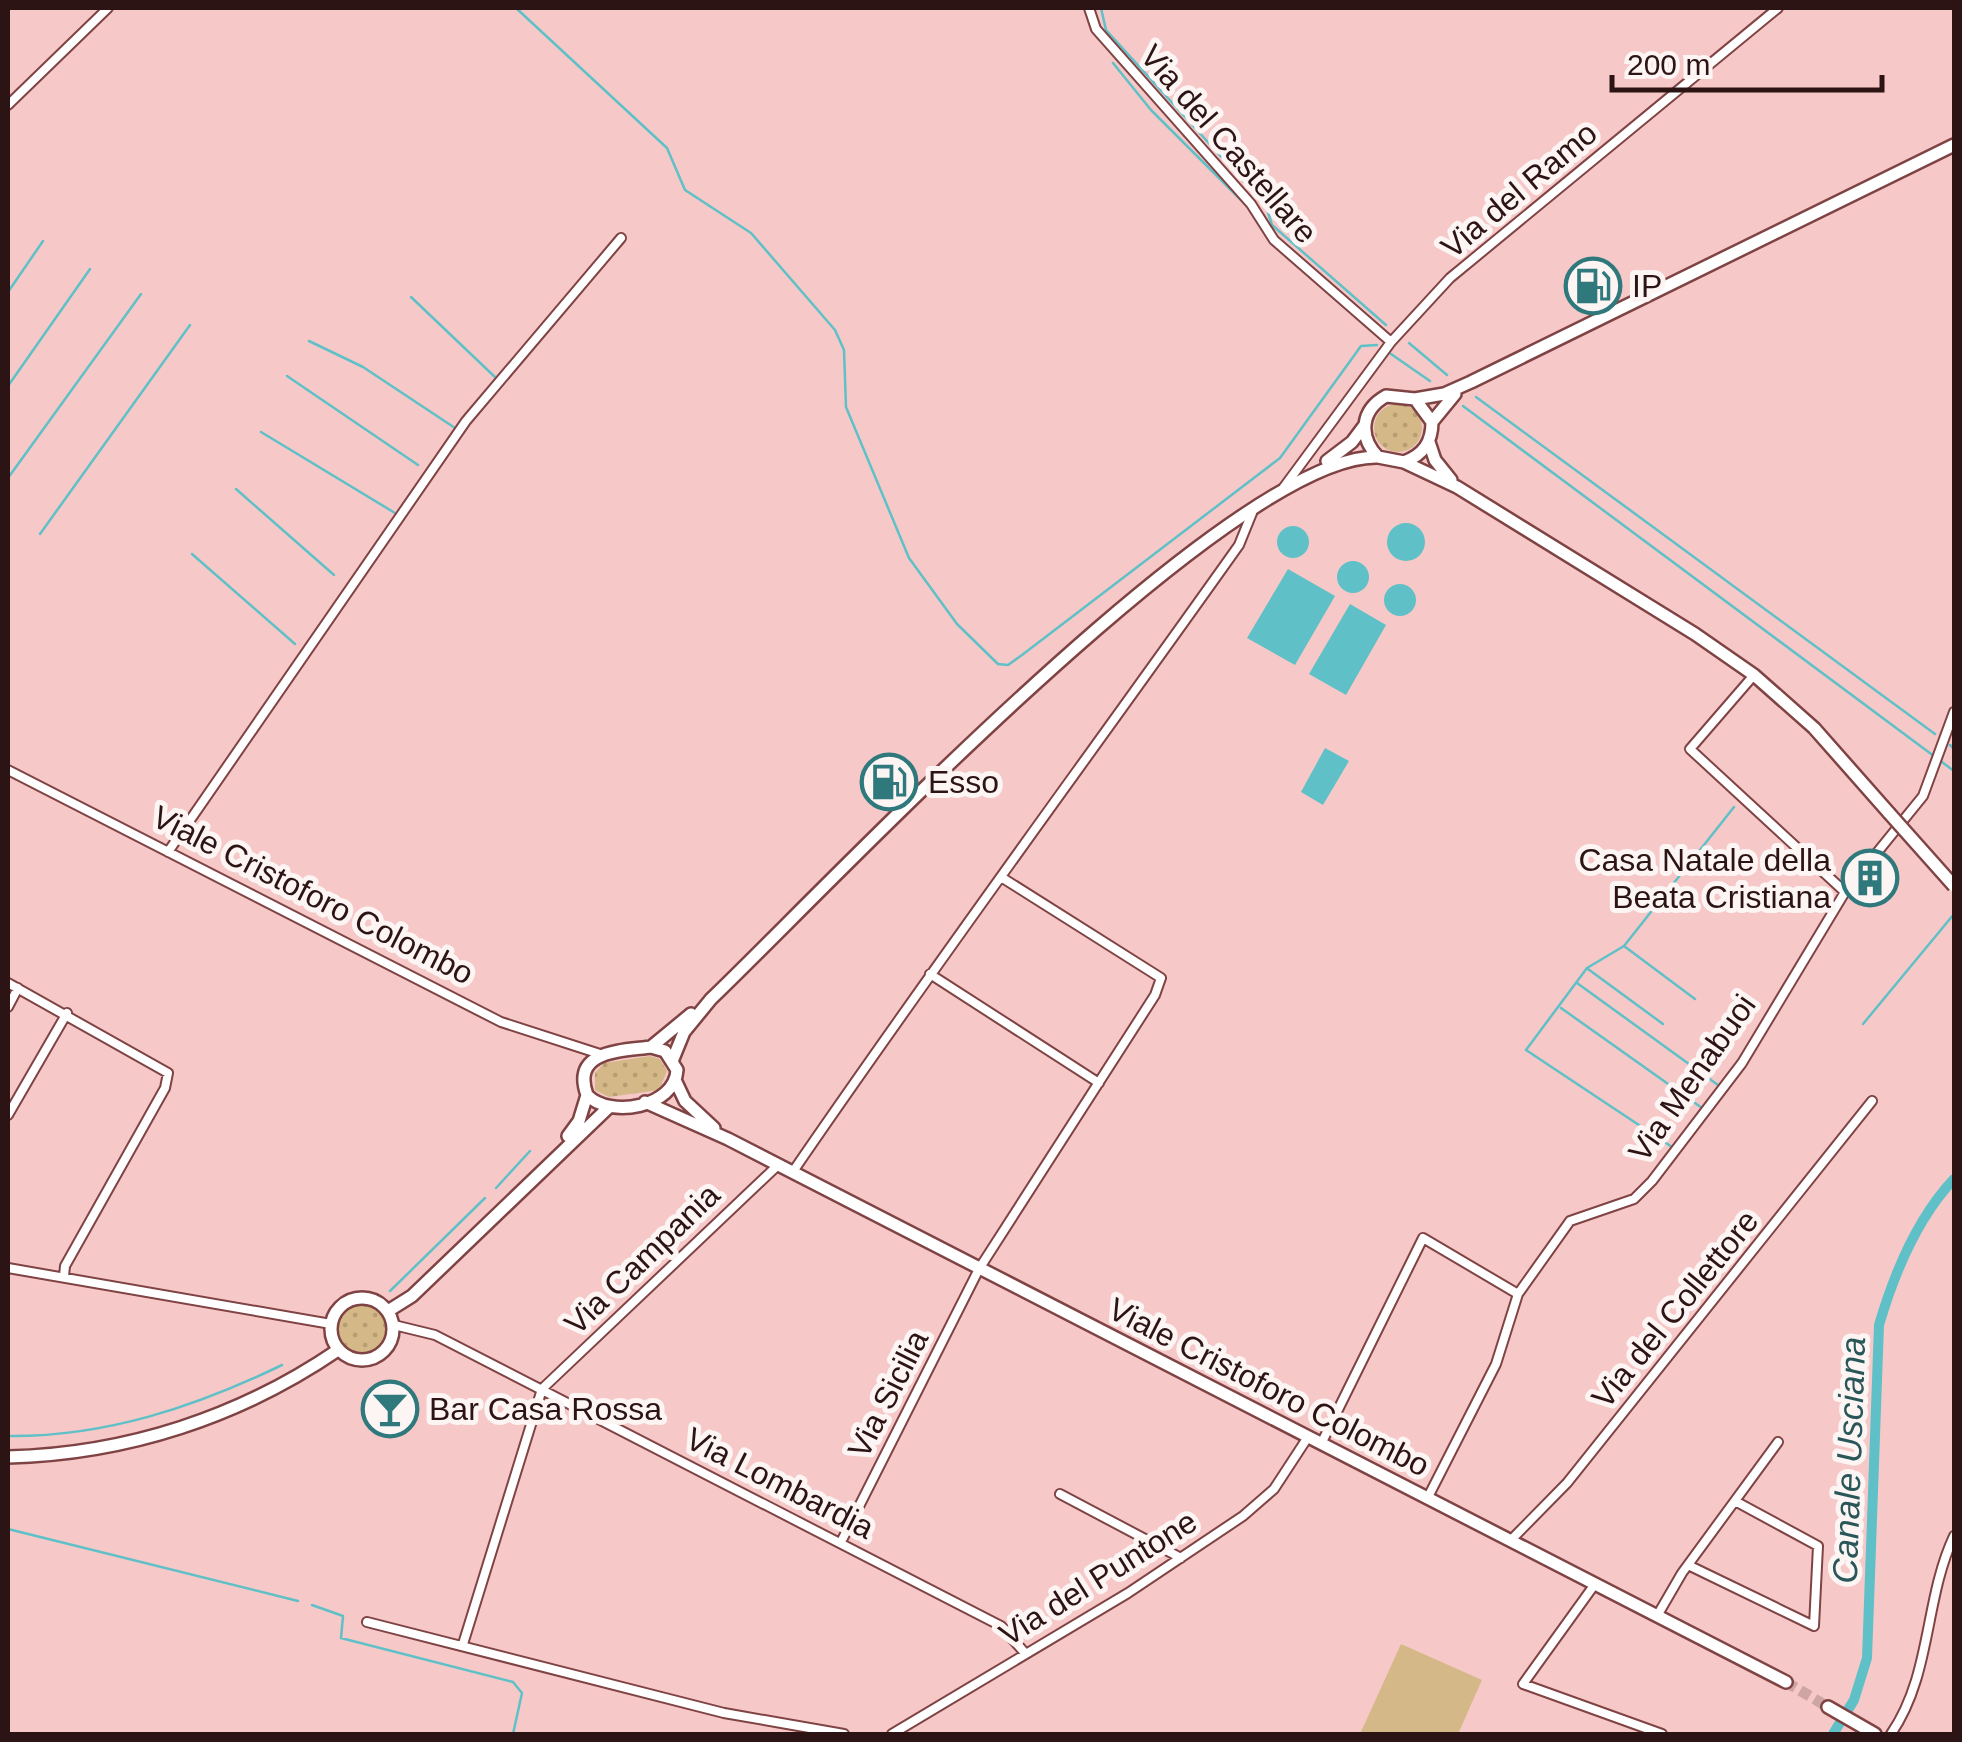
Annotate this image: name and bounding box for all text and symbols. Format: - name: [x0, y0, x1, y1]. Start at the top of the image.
- scale bar: [1612, 30, 1882, 92]
- street label: Via del Castellare: [1133, 38, 1325, 250]
- text: 200 m: [1627, 48, 1710, 81]
- street label: Via del Ramo: [1434, 115, 1604, 265]
- fuel station icon: IP: [1563, 256, 1623, 316]
- place label: IP: [1632, 268, 1662, 304]
- fuel station icon: Esso: [859, 752, 919, 812]
- place label: Esso: [928, 764, 999, 800]
- street label: Viale Cristoforo Colombo: [147, 798, 479, 992]
- place label: Casa Natale della Beata Cristiana: [1578, 842, 1831, 915]
- building icon: Casa Natale della Beata Cristiana: [1840, 848, 1900, 908]
- street label: Via Menabuoi: [1621, 988, 1763, 1168]
- street label: Via Campania: [557, 1176, 727, 1342]
- street label: Via del Collettore: [1585, 1203, 1765, 1415]
- street label: Viale Cristoforo Colombo: [1103, 1290, 1435, 1484]
- street label: Via Sicilia: [841, 1324, 935, 1464]
- water label: Canale Usciana: [1825, 1336, 1872, 1584]
- bar icon: Bar Casa Rossa: [360, 1379, 420, 1439]
- place label: Bar Casa Rossa: [429, 1391, 662, 1427]
- street label: Via Lombardia: [680, 1420, 880, 1546]
- street label: Via del Puntone: [993, 1503, 1203, 1653]

